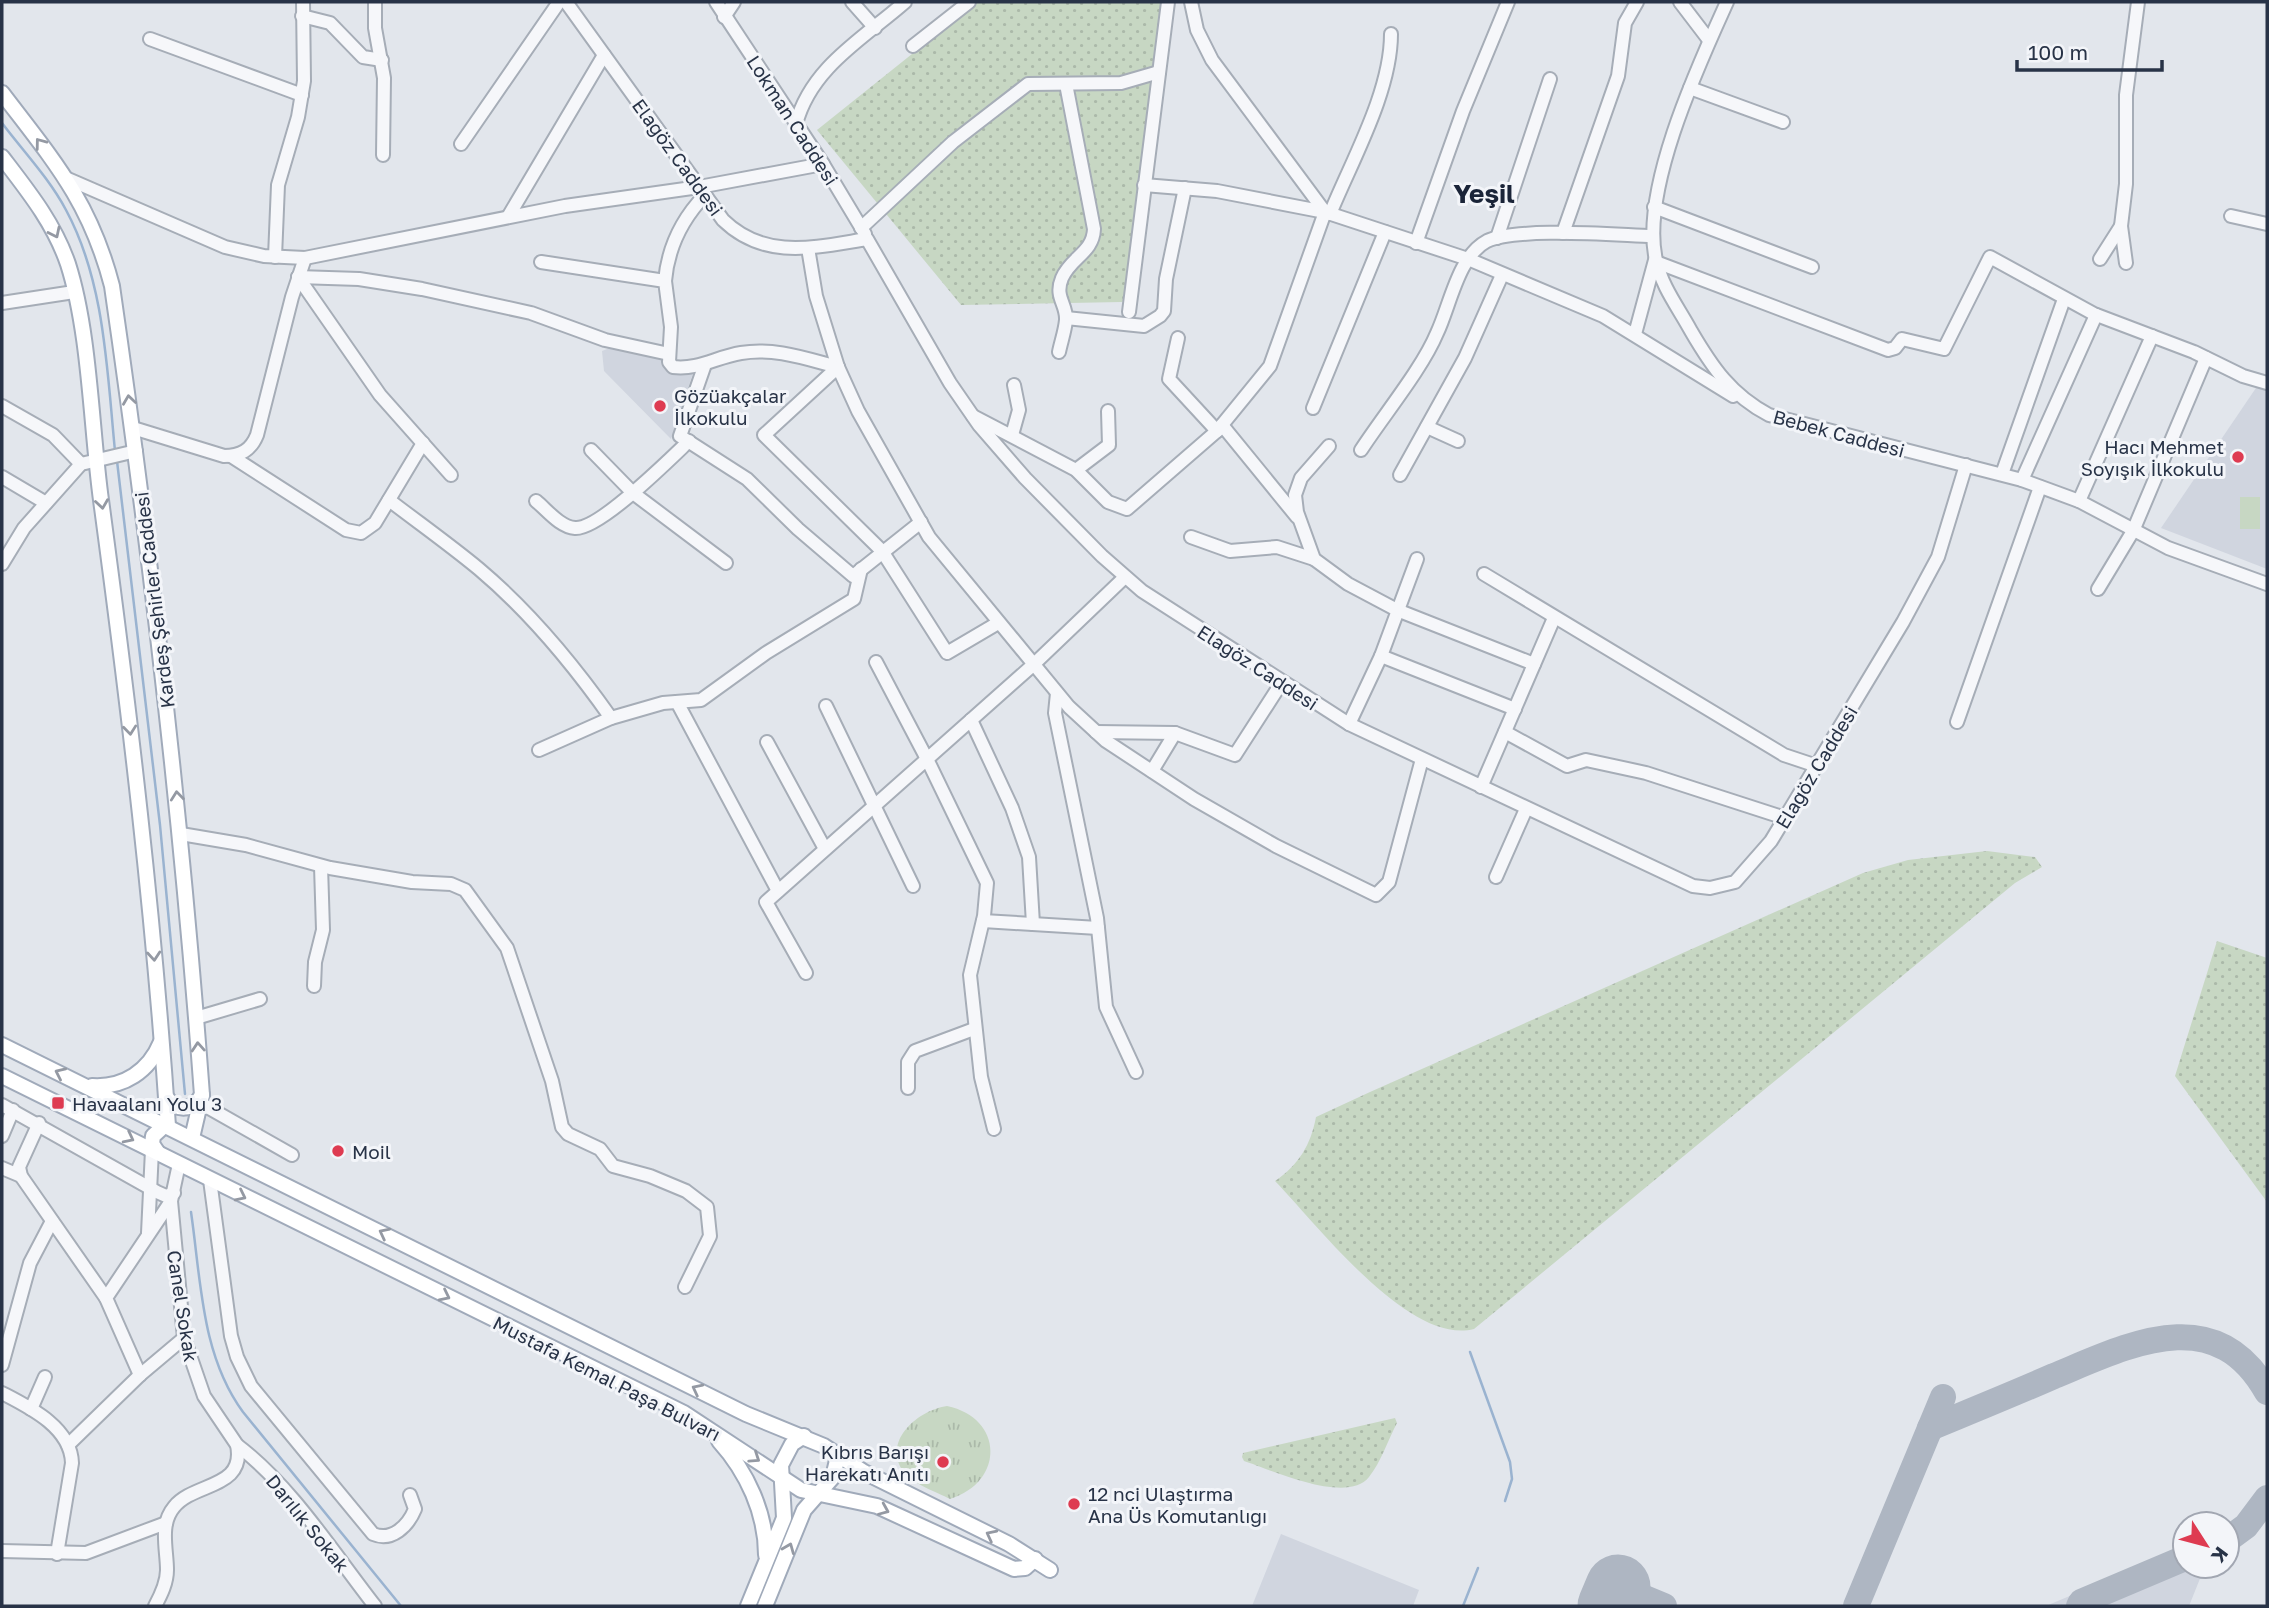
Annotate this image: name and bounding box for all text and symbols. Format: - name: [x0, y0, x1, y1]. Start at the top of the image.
- scale bar: [2017, 28, 2162, 72]
- text: 100 m: [2028, 39, 2088, 65]
- street label: Lokman Caddesi: [743, 51, 843, 189]
- street label: Elagöz Caddesi: [628, 94, 728, 220]
- one-way arrow: [36, 138, 49, 151]
- district label: Yeşil: [1453, 178, 1515, 209]
- one-way arrow: [46, 226, 60, 238]
- place label: Gözüakçalar İlkokulu: [674, 384, 787, 429]
- one-way arrow: [122, 394, 137, 406]
- marker: Gözüakçalar İlkokulu: [652, 398, 668, 414]
- street label: Bebek Caddesi: [1771, 404, 1907, 462]
- place label: Hacı Mehmet Soyışık İlkokulu: [2081, 435, 2224, 480]
- marker: Hacı Mehmet Soyışık İlkokulu: [2230, 449, 2246, 465]
- street label: Kardeş Şehirler Caddesi: [129, 490, 179, 710]
- one-way arrow: [94, 498, 109, 510]
- street label: Elagöz Caddesi: [1193, 619, 1323, 715]
- street label: Elagöz Caddesi: [1770, 701, 1862, 833]
- one-way arrow: [123, 724, 138, 735]
- one-way arrow: [170, 790, 185, 801]
- one-way arrow: [146, 950, 161, 962]
- one-way arrow: [191, 1041, 206, 1052]
- one-way arrow: [55, 1067, 67, 1081]
- place label: Havaalanı Yolu 3: [72, 1092, 222, 1115]
- marker: Havaalanı Yolu 3: [50, 1095, 66, 1111]
- one-way arrow: [122, 1130, 134, 1144]
- place label: Moil: [352, 1140, 391, 1163]
- marker: Moil: [330, 1143, 346, 1159]
- one-way arrow: [234, 1187, 246, 1201]
- one-way arrow: [379, 1227, 391, 1241]
- street label: Canel Sokak: [163, 1249, 203, 1364]
- one-way arrow: [438, 1288, 450, 1302]
- street label: Mustafa Kemal Paşa Bulvarı: [489, 1311, 725, 1445]
- one-way arrow: [692, 1384, 704, 1398]
- place label: Kıbrıs Barışı Harekatı Anıtı: [805, 1440, 929, 1485]
- one-way arrow: [747, 1450, 760, 1462]
- marker: Kıbrıs Barışı Harekatı Anıtı: [935, 1454, 951, 1470]
- street label: Darılık Sokak: [262, 1470, 354, 1577]
- place label: 12 nci Ulaştırma Ana Üs Komutanlığı: [1088, 1482, 1267, 1527]
- marker: 12 nci Ulaştırma Ana Üs Komutanlığı: [1066, 1496, 1082, 1512]
- one-way arrow: [877, 1502, 889, 1516]
- north arrow: [2171, 1510, 2241, 1580]
- one-way arrow: [986, 1530, 998, 1544]
- one-way arrow: [780, 1543, 794, 1555]
- text: K: [2207, 1543, 2234, 1568]

